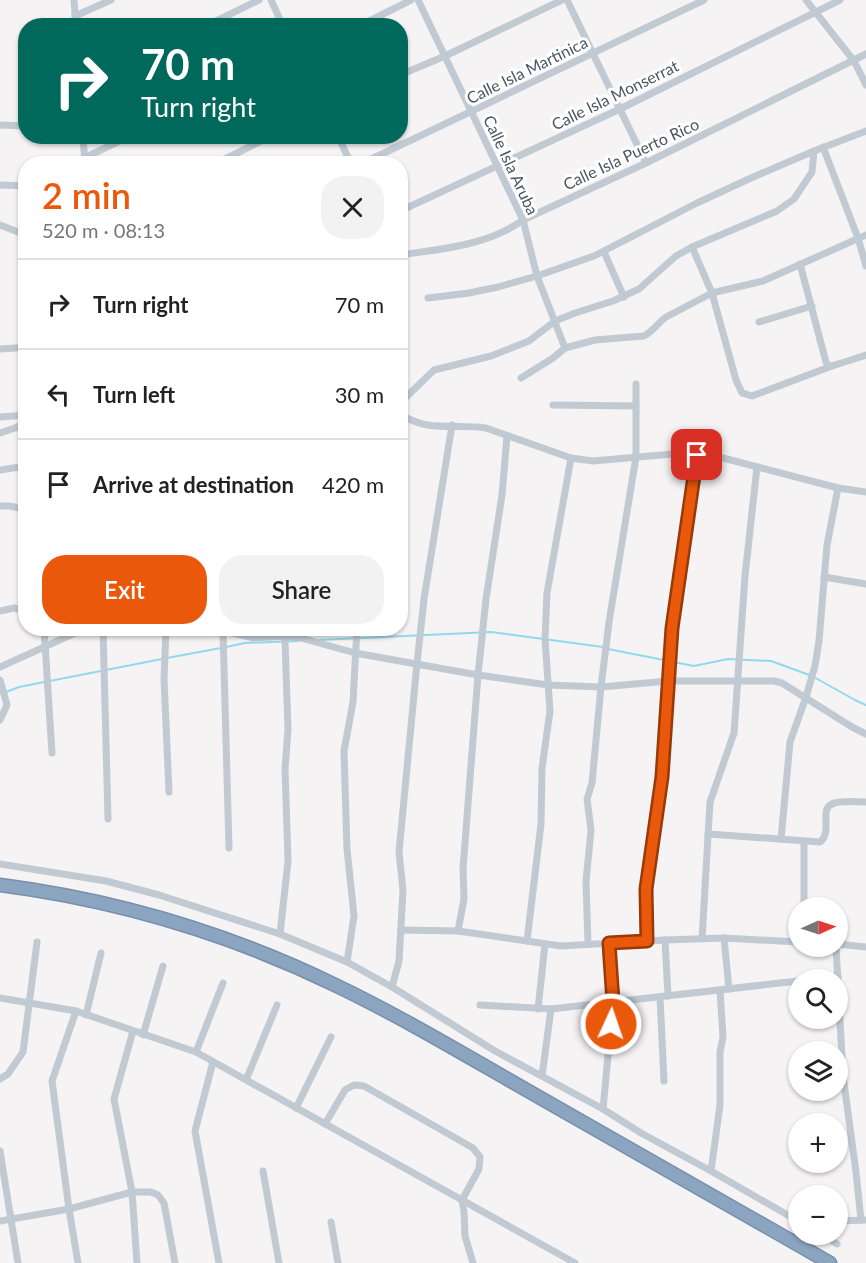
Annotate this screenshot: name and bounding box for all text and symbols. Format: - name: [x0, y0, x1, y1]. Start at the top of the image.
- street label: Calle Isla Martinica: [463, 32, 590, 107]
- text: 70 m: [141, 39, 235, 89]
- icon: right: [42, 42, 120, 120]
- street label: Calle Isla Monserrat: [548, 55, 682, 134]
- text: Turn right: [141, 90, 256, 123]
- street label: Calle Isla Aruba: [480, 112, 543, 218]
- street label: Calle Isla Puerto Rico: [560, 114, 702, 193]
- text: 2 min: [42, 173, 131, 217]
- button: close: [321, 176, 384, 239]
- text: 520 m · 08:13: [42, 218, 165, 242]
- icon: right: [42, 288, 75, 321]
- text: Turn right: [93, 291, 188, 318]
- text: 70 m: [335, 291, 384, 318]
- icon: left: [42, 378, 75, 411]
- text: Turn left: [93, 381, 175, 408]
- text: 30 m: [335, 381, 384, 408]
- pin: [671, 429, 722, 480]
- icon: arrive: [680, 438, 713, 471]
- icon: arrive: [42, 468, 75, 501]
- text: Arrive at destination: [93, 471, 294, 498]
- text: 420 m: [322, 471, 384, 498]
- button: Exit: [42, 555, 207, 624]
- button: Share: [219, 555, 384, 624]
- north arrow: [788, 897, 848, 957]
- map controls: [788, 897, 848, 1245]
- button: search: [788, 969, 848, 1029]
- position arrow: [579, 992, 643, 1056]
- button: layers: [788, 1041, 848, 1101]
- button: +: [788, 1113, 848, 1173]
- button: −: [788, 1185, 848, 1245]

